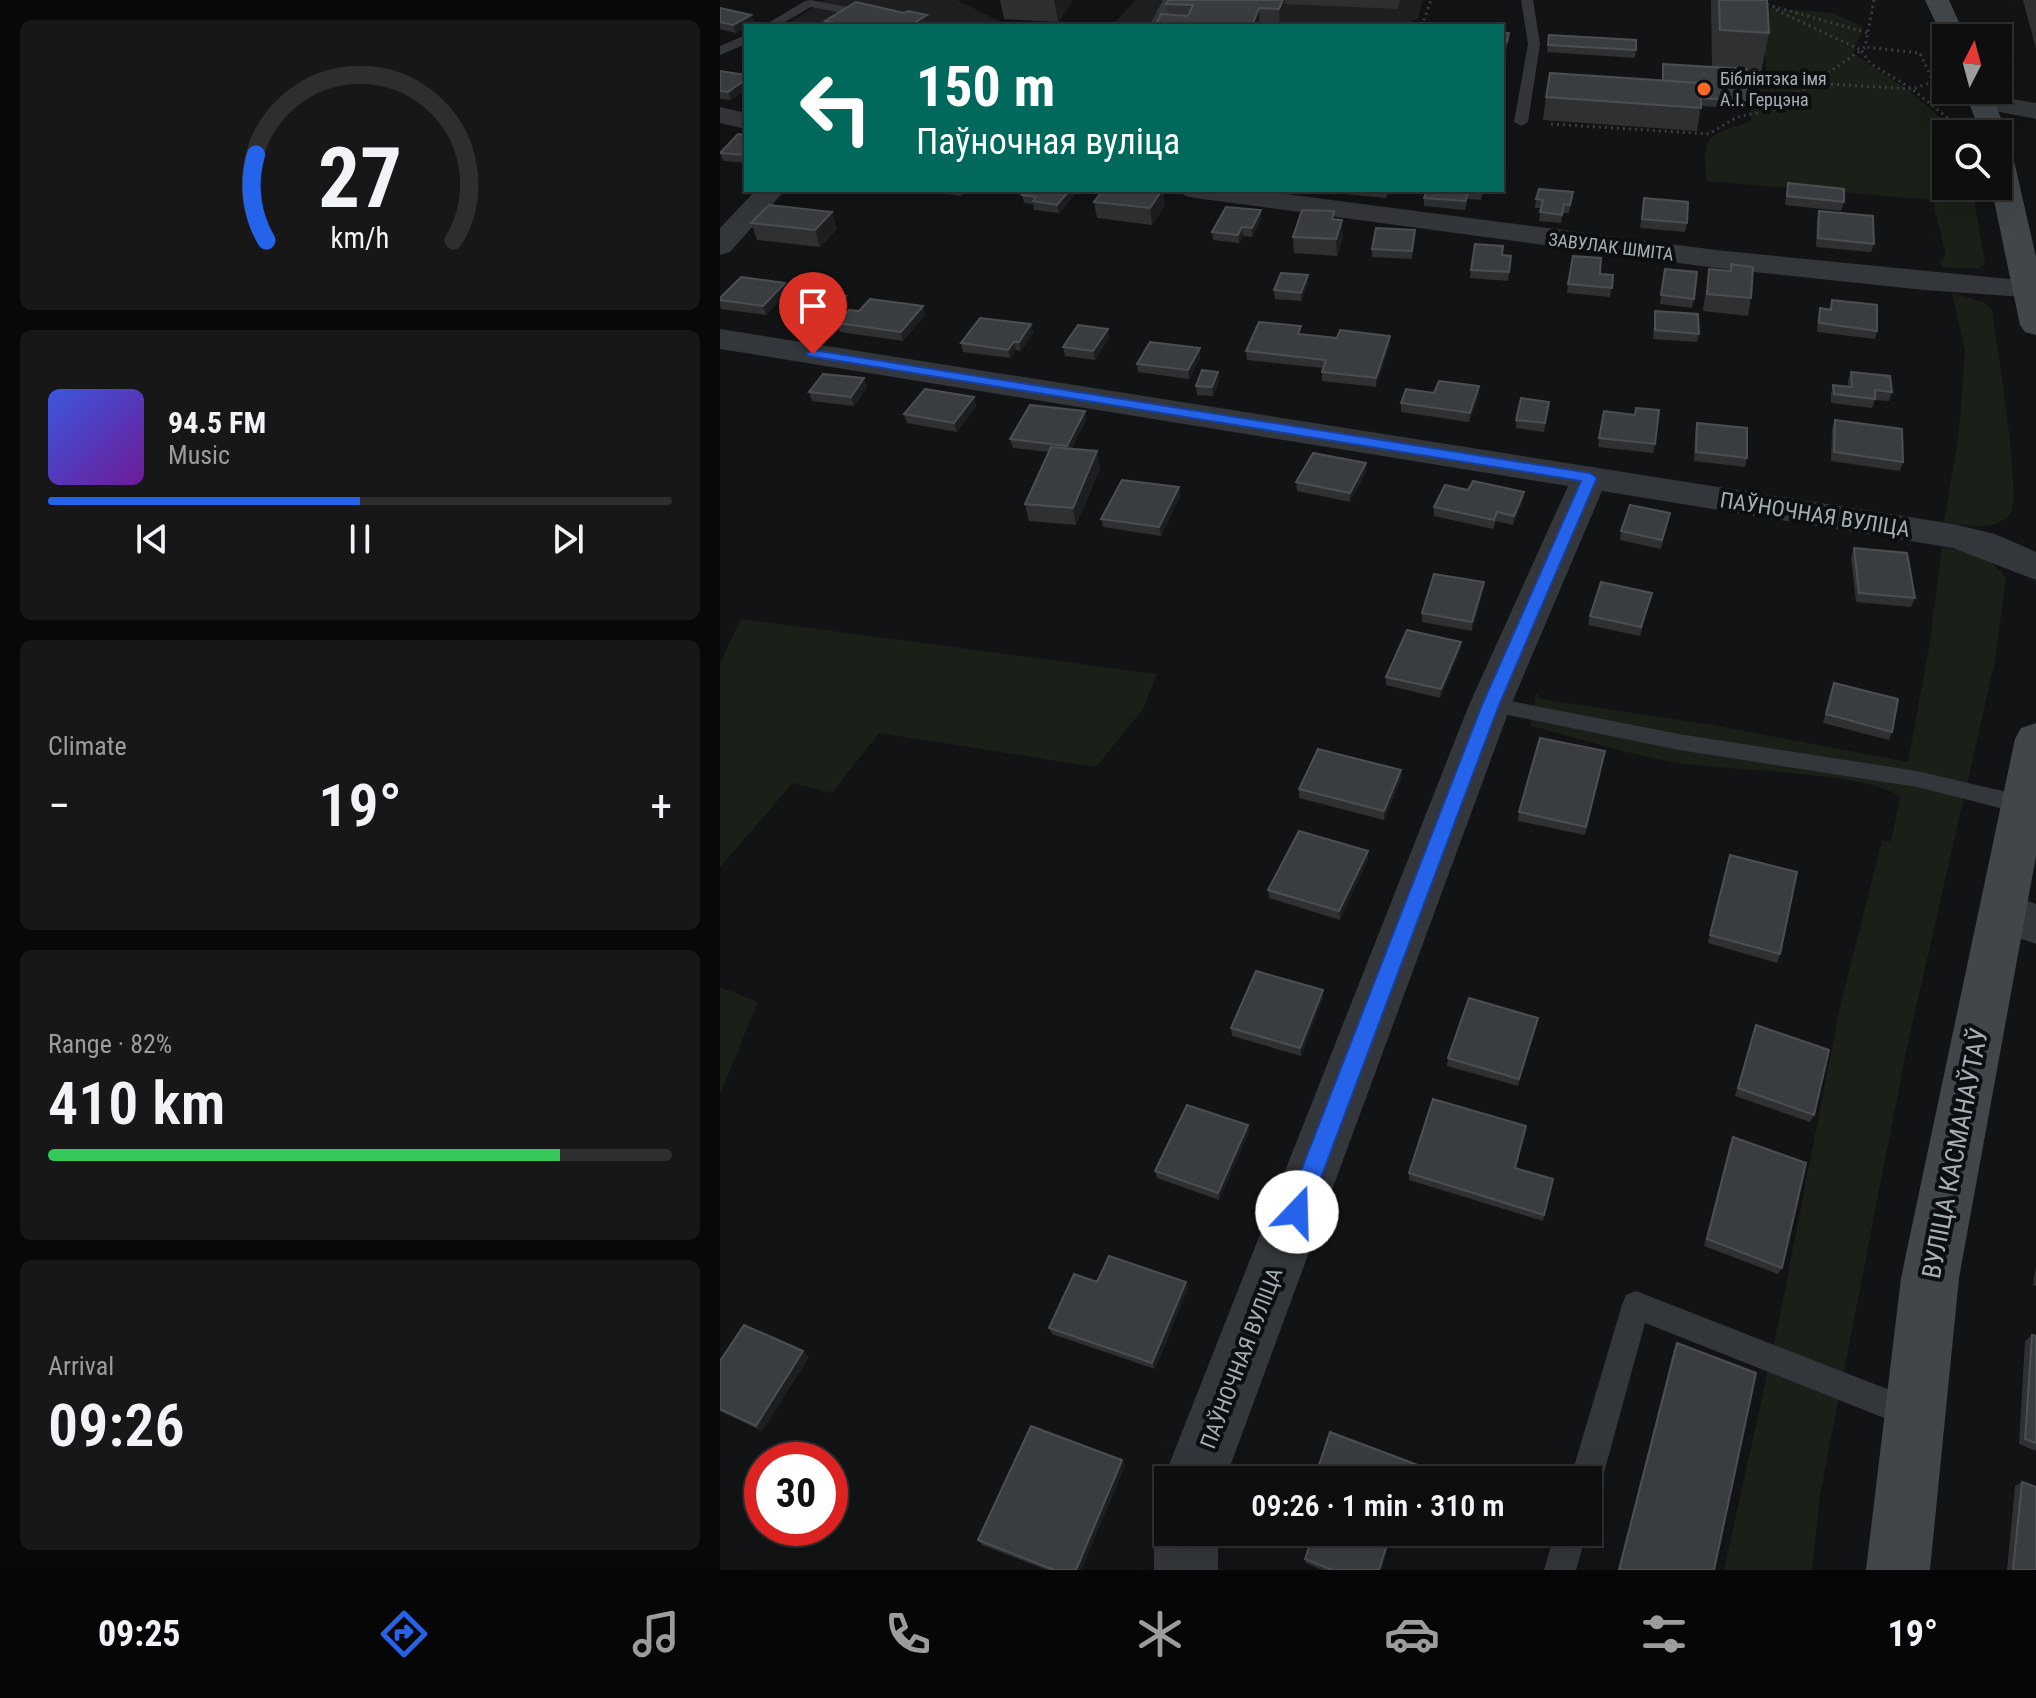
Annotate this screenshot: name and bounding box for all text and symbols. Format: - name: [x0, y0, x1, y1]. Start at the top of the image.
- north arrow: [1932, 24, 2012, 104]
- map controls: [1932, 24, 2012, 200]
- text: 150 m: [916, 54, 1055, 120]
- icon: left: [784, 56, 888, 160]
- place label: Бібліятэка імя А.І. Герцэна: [1720, 68, 1827, 110]
- marker: Бібліятэка імя А.І. Герцэна: [1695, 80, 1713, 98]
- button: search: [1932, 120, 2012, 200]
- text: Паўночная вуліца: [916, 121, 1180, 163]
- text: 27: [318, 130, 402, 227]
- text: km/h: [331, 221, 389, 255]
- street label: ЗАВУЛАК ШМІТА: [1547, 228, 1676, 265]
- pin: [779, 272, 847, 354]
- icon: arrive: [791, 284, 835, 328]
- text: 94.5 FM: [168, 405, 266, 440]
- text: Music: [168, 440, 230, 470]
- street label: ПАЎНОЧНАЯ ВУЛІЦА: [1718, 487, 1912, 542]
- icon: previous: [130, 517, 174, 561]
- icon: pause: [338, 517, 382, 561]
- icon: next: [546, 517, 590, 561]
- text: Climate: [48, 731, 127, 761]
- text: 19°: [318, 770, 402, 841]
- text: −: [48, 780, 70, 832]
- text: +: [650, 780, 672, 832]
- street label: ВУЛІЦА КАСМАНАЎТАЎ: [1916, 1025, 1994, 1281]
- text: Range · 82%: [48, 1029, 172, 1059]
- text: 410 km: [48, 1068, 225, 1139]
- position arrow: [1255, 1170, 1339, 1254]
- street label: ПАЎНОЧНАЯ ВУЛІЦА: [1195, 1264, 1288, 1452]
- text: Arrival: [48, 1351, 114, 1381]
- text: 09:26: [48, 1390, 185, 1461]
- speed limit sign: 30: [744, 1442, 848, 1546]
- text: 09:26 · 1 min · 310 m: [1251, 1488, 1505, 1523]
- icon: directions: [376, 1606, 432, 1662]
- icon: music: [628, 1606, 684, 1662]
- icon: phone: [880, 1606, 936, 1662]
- icon: climate: [1132, 1606, 1188, 1662]
- icon: car: [1384, 1606, 1440, 1662]
- icon: filters: [1636, 1606, 1692, 1662]
- text: 09:25: [98, 1613, 181, 1655]
- text: 19°: [1888, 1613, 1938, 1655]

